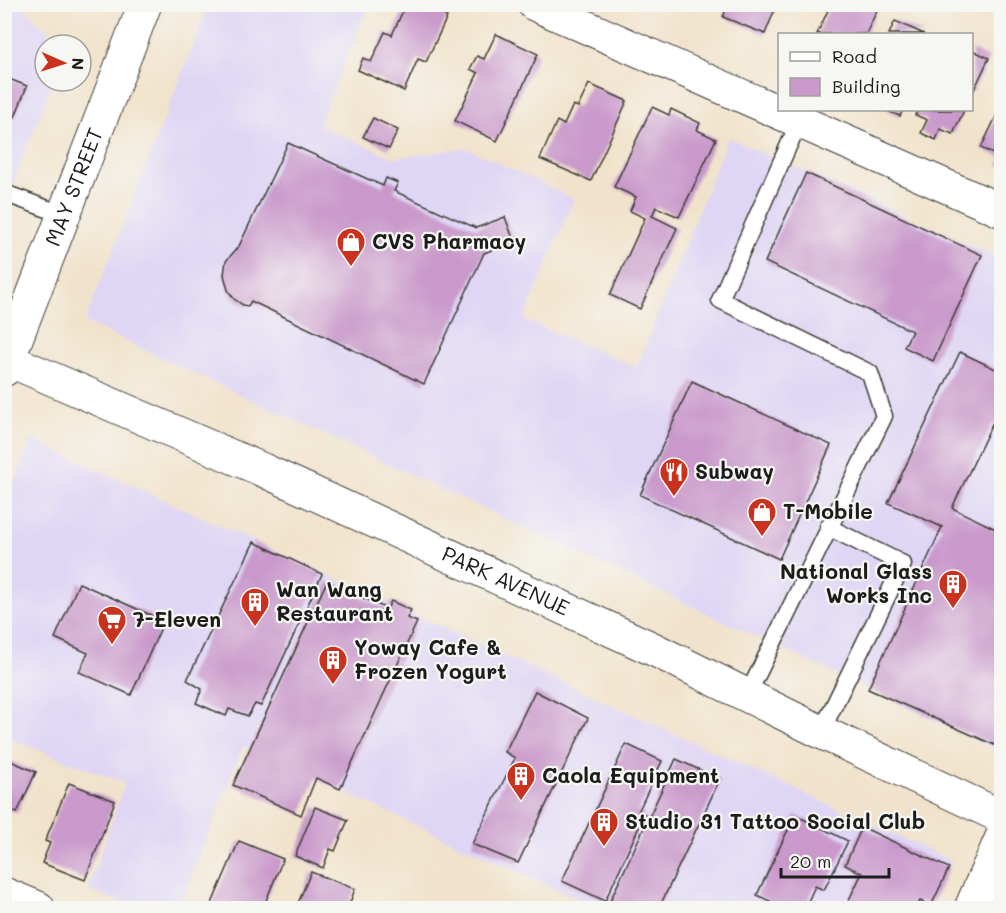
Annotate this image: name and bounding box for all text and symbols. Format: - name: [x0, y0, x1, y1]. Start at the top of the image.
- north arrow: [33, 33, 93, 93]
- legend: [778, 33, 973, 111]
- text: Road: [832, 44, 877, 68]
- text: N: [68, 57, 89, 70]
- text: Building: [832, 74, 900, 98]
- street label: MAY STREET: [38, 124, 108, 250]
- shop icon: CVS Pharmacy: [335, 226, 367, 268]
- place label: CVS Pharmacy: [372, 227, 526, 255]
- restaurant icon: Subway: [658, 456, 690, 498]
- place label: Subway: [695, 457, 774, 485]
- shop icon: T-Mobile: [746, 496, 778, 538]
- place label: T-Mobile: [783, 497, 873, 524]
- street label: PARK AVENUE: [438, 539, 574, 621]
- place label: National Glass Works Inc: [780, 557, 932, 608]
- building icon: National Glass Works Inc: [937, 568, 969, 610]
- place label: Wan Wang Restaurant: [276, 575, 393, 626]
- building icon: Wan Wang Restaurant: [239, 586, 271, 628]
- supermarket icon: 7-Eleven: [96, 604, 128, 646]
- place label: 7-Eleven: [133, 605, 221, 632]
- place label: Yoway Cafe & Frozen Yogurt: [354, 633, 506, 684]
- building icon: Yoway Cafe & Frozen Yogurt: [317, 644, 349, 686]
- building icon: Caola Equipment: [505, 760, 537, 802]
- place label: Caola Equipment: [542, 761, 719, 788]
- building icon: Studio 31 Tattoo Social Club: [588, 806, 620, 848]
- place label: Studio 31 Tattoo Social Club: [625, 807, 925, 834]
- scale bar: [781, 841, 889, 879]
- text: 20 m: [790, 849, 831, 873]

